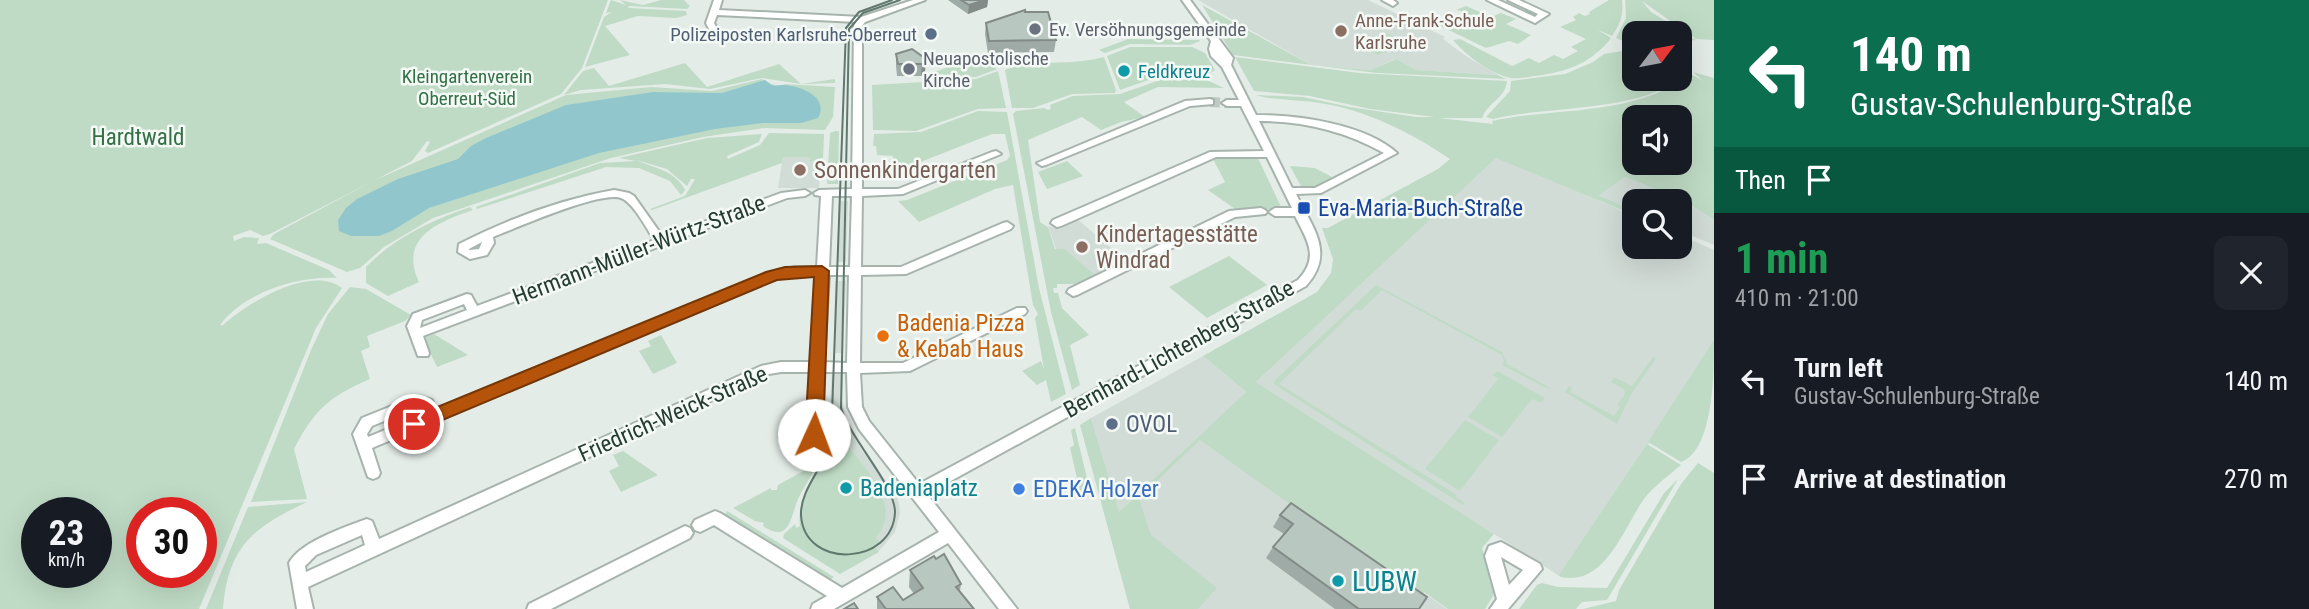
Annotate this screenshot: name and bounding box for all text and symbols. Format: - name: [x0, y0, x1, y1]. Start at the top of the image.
- place label: Anne-Frank-Schule Karlsruhe: [1355, 9, 1494, 54]
- place label: Ev. Versöhnungsgemeinde: [1049, 18, 1246, 41]
- marker: Ev. Versöhnungsgemeinde: [1027, 21, 1043, 37]
- north arrow: [1622, 21, 1692, 91]
- map controls: [1622, 21, 1692, 259]
- place label: Polizeiposten Karlsruhe-Oberreut: [670, 23, 917, 46]
- marker: Anne-Frank-Schule Karlsruhe: [1333, 23, 1349, 39]
- marker: Polizeiposten Karlsruhe-Oberreut: [923, 26, 939, 42]
- text: 140 m: [1850, 26, 1972, 83]
- icon: left: [1735, 28, 1826, 119]
- place label: Neuapostolische Kirche: [923, 47, 1049, 92]
- place label: Feldkreuz: [1138, 60, 1210, 83]
- marker: Neuapostolische Kirche: [901, 61, 917, 77]
- marker: Feldkreuz: [1116, 63, 1132, 79]
- park label: Kleingartenverein Oberreut-Süd: [402, 65, 532, 110]
- text: Gustav-Schulenburg-Straße: [1850, 85, 2192, 123]
- button: sound: [1622, 105, 1692, 175]
- park label: Hardtwald: [92, 124, 184, 151]
- place label: Sonnenkindergarten: [814, 157, 996, 184]
- icon: arrive: [1800, 161, 1838, 199]
- marker: Sonnenkindergarten: [792, 162, 808, 178]
- text: Then: [1735, 165, 1786, 195]
- street label: Hermann-Müller-Würtz-Straße: [509, 189, 769, 311]
- button: search: [1622, 189, 1692, 259]
- place label: Eva-Maria-Buch-Straße: [1318, 195, 1523, 222]
- marker: Eva-Maria-Buch-Straße: [1296, 200, 1312, 216]
- place label: Kindertagesstätte Windrad: [1096, 221, 1258, 274]
- text: 1 min: [1735, 234, 1828, 283]
- button: close: [2214, 236, 2288, 310]
- marker: Kindertagesstätte Windrad: [1074, 239, 1090, 255]
- street label: Bernhard-Lichtenberg-Straße: [1059, 274, 1299, 424]
- text: 410 m · 21:00: [1735, 285, 1859, 312]
- place label: Badenia Pizza & Kebab Haus: [897, 310, 1025, 363]
- marker: Badenia Pizza & Kebab Haus: [875, 328, 891, 344]
- text: Turn left: [1794, 353, 1883, 383]
- street label: Friedrich-Weick-Straße: [574, 360, 772, 468]
- icon: left: [1735, 362, 1773, 400]
- text: 140 m: [2224, 366, 2288, 396]
- text: Gustav-Schulenburg-Straße: [1794, 383, 2040, 410]
- pin: [384, 394, 444, 454]
- position arrow: [777, 398, 851, 472]
- icon: arrive: [395, 405, 433, 443]
- place label: OVOL: [1126, 411, 1177, 438]
- marker: OVOL: [1104, 416, 1120, 432]
- icon: arrive: [1735, 460, 1773, 498]
- text: Arrive at destination: [1794, 464, 2006, 494]
- text: 270 m: [2224, 464, 2288, 494]
- place label: Badeniaplatz: [860, 475, 978, 502]
- place label: EDEKA Holzer: [1033, 476, 1159, 503]
- marker: Badeniaplatz: [838, 480, 854, 496]
- marker: EDEKA Holzer: [1011, 481, 1027, 497]
- speed limit sign: 30: [126, 497, 217, 588]
- text: 23: [49, 513, 84, 554]
- text: km/h: [48, 549, 85, 570]
- place label: LUBW: [1352, 565, 1417, 598]
- marker: LUBW: [1330, 573, 1346, 589]

